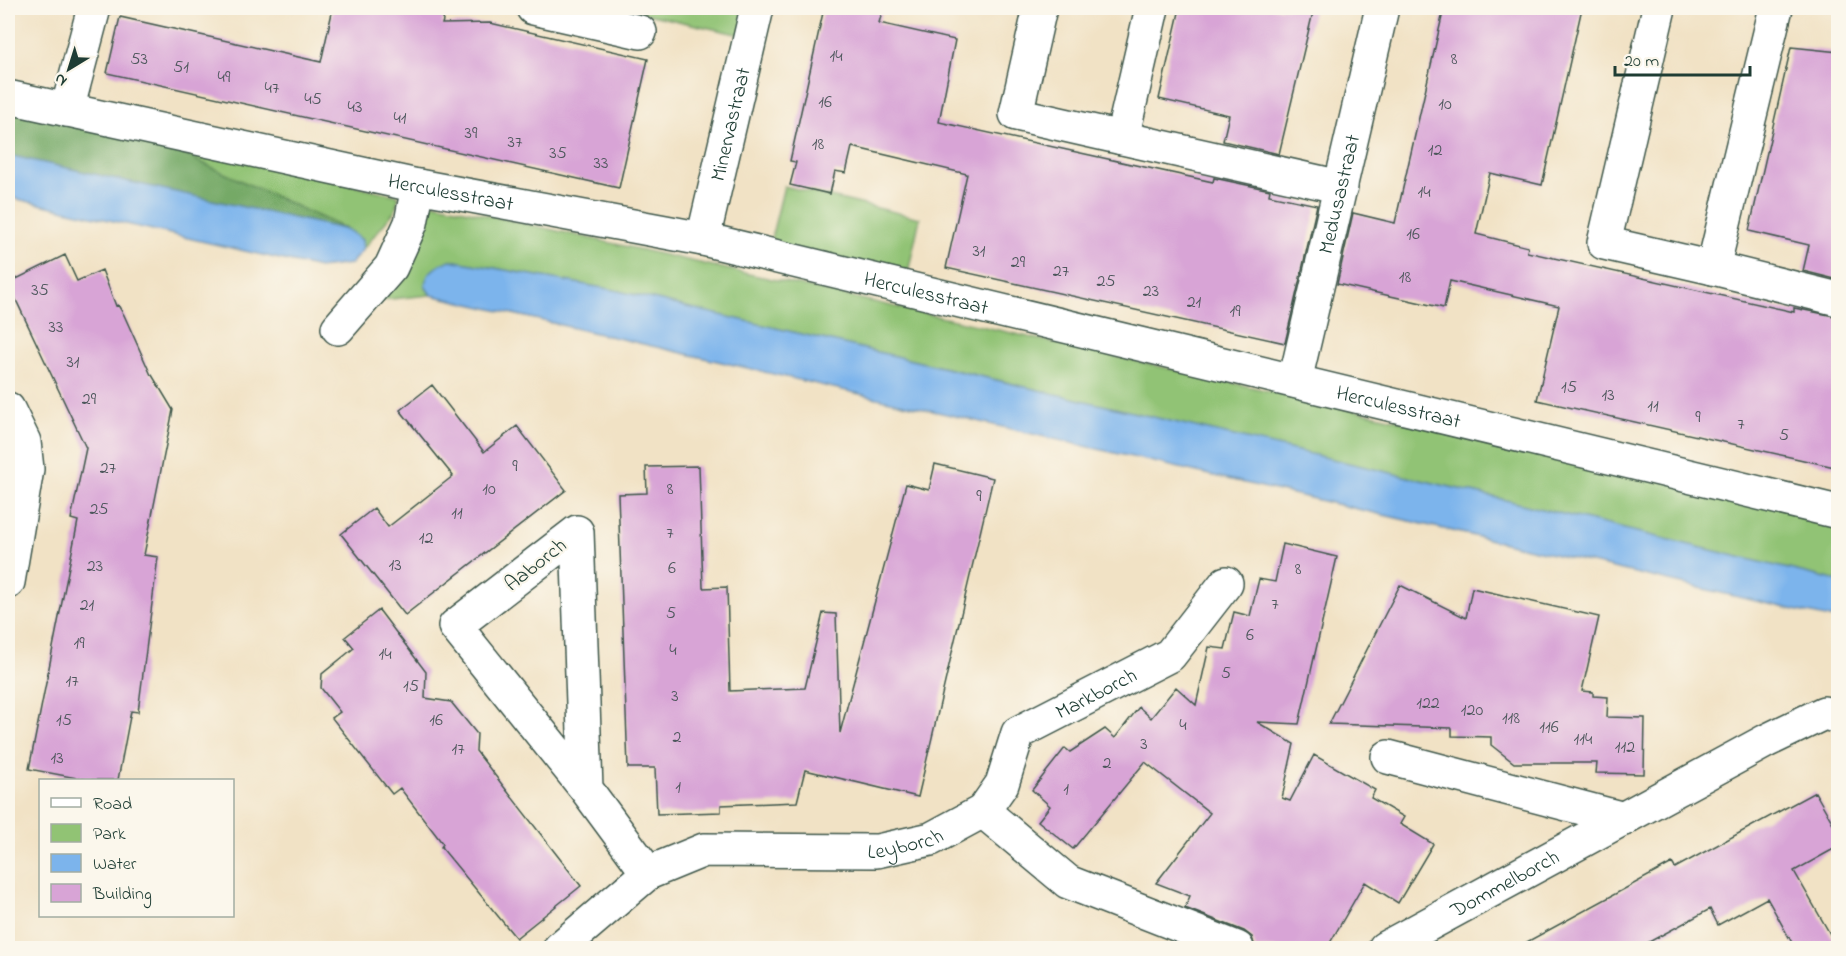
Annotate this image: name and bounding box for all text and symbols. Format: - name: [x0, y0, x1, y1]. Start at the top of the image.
- north arrow: [39, 39, 99, 99]
- scale bar: [1615, 39, 1750, 77]
- house number: 14: [829, 44, 843, 70]
- house number: 53: [130, 47, 148, 73]
- house number: 8: [1451, 47, 1458, 73]
- text: 20 m: [1624, 49, 1659, 75]
- house number: 51: [173, 55, 189, 81]
- house number: 49: [218, 65, 231, 91]
- street label: Minervastraat: [704, 65, 760, 185]
- text: N: [49, 66, 73, 92]
- house number: 47: [265, 76, 280, 102]
- house number: 45: [304, 87, 322, 113]
- house number: 16: [818, 90, 832, 116]
- house number: 10: [1438, 92, 1452, 118]
- house number: 43: [348, 95, 362, 121]
- house number: 41: [393, 106, 407, 132]
- house number: 39: [465, 121, 478, 147]
- house number: 37: [508, 130, 523, 156]
- house number: 18: [812, 132, 824, 158]
- street label: Medusastraat: [1312, 132, 1369, 257]
- house number: 12: [1428, 138, 1442, 164]
- house number: 35: [549, 141, 567, 167]
- house number: 33: [594, 151, 608, 177]
- street label: Herculesstraat: [385, 167, 516, 220]
- house number: 14: [1417, 180, 1431, 206]
- house number: 16: [1406, 222, 1420, 248]
- house number: 31: [972, 239, 986, 265]
- house number: 29: [1011, 250, 1026, 276]
- house number: 27: [1053, 259, 1070, 285]
- street label: Herculesstraat: [860, 265, 991, 324]
- house number: 18: [1399, 265, 1411, 291]
- house number: 25: [1096, 269, 1116, 295]
- house number: 35: [31, 278, 49, 304]
- house number: 23: [1143, 279, 1159, 305]
- house number: 21: [1187, 290, 1202, 316]
- house number: 19: [1229, 299, 1241, 325]
- house number: 33: [49, 315, 63, 341]
- house number: 31: [66, 350, 80, 376]
- house number: 15: [1561, 375, 1577, 401]
- street label: Herculesstraat: [1333, 379, 1464, 438]
- house number: 13: [1601, 383, 1615, 409]
- house number: 29: [82, 387, 97, 413]
- house number: 11: [1647, 394, 1659, 420]
- house number: 9: [1695, 405, 1701, 431]
- house number: 7: [1737, 412, 1745, 438]
- house number: 5: [1779, 423, 1789, 449]
- house number: 9: [512, 454, 518, 480]
- house number: 27: [100, 456, 117, 482]
- house number: 10: [482, 477, 496, 503]
- house number: 8: [667, 477, 674, 503]
- house number: 9: [976, 484, 982, 510]
- house number: 25: [89, 497, 109, 523]
- house number: 11: [451, 501, 463, 527]
- house number: 7: [666, 521, 674, 547]
- house number: 12: [419, 526, 433, 552]
- street label: Aaborch: [499, 532, 574, 600]
- house number: 13: [388, 553, 402, 579]
- house number: 23: [87, 554, 103, 580]
- house number: 6: [668, 556, 676, 582]
- house number: 8: [1295, 557, 1302, 583]
- house number: 7: [1271, 592, 1279, 618]
- house number: 21: [80, 593, 95, 619]
- house number: 5: [666, 601, 676, 627]
- house number: 6: [1246, 623, 1254, 649]
- house number: 19: [73, 631, 85, 657]
- house number: 4: [669, 638, 677, 664]
- house number: 14: [378, 642, 392, 668]
- street label: Markborch: [1051, 661, 1143, 728]
- house number: 5: [1221, 661, 1231, 687]
- house number: 17: [65, 669, 79, 695]
- house number: 15: [403, 674, 419, 700]
- house number: 3: [671, 684, 679, 710]
- house number: 122: [1416, 691, 1440, 717]
- house number: 120: [1461, 698, 1483, 724]
- house number: 118: [1502, 706, 1520, 732]
- house number: 15: [56, 708, 72, 734]
- house number: 16: [429, 708, 443, 734]
- house number: 4: [1179, 713, 1187, 739]
- house number: 116: [1539, 715, 1559, 741]
- house number: 2: [673, 725, 682, 751]
- house number: 114: [1574, 727, 1593, 753]
- house number: 3: [1140, 732, 1148, 758]
- house number: 112: [1615, 735, 1635, 761]
- house number: 17: [451, 737, 465, 763]
- house number: 13: [50, 746, 64, 772]
- house number: 2: [1103, 751, 1112, 777]
- house number: 1: [675, 775, 681, 801]
- house number: 1: [1063, 777, 1069, 803]
- legend: [39, 779, 234, 917]
- text: Road: [93, 792, 132, 818]
- text: Park: [93, 822, 126, 848]
- street label: Leyborch: [867, 822, 950, 868]
- street label: Dommelborch: [1445, 843, 1565, 927]
- text: Water: [93, 852, 137, 878]
- text: Building: [92, 882, 152, 909]

